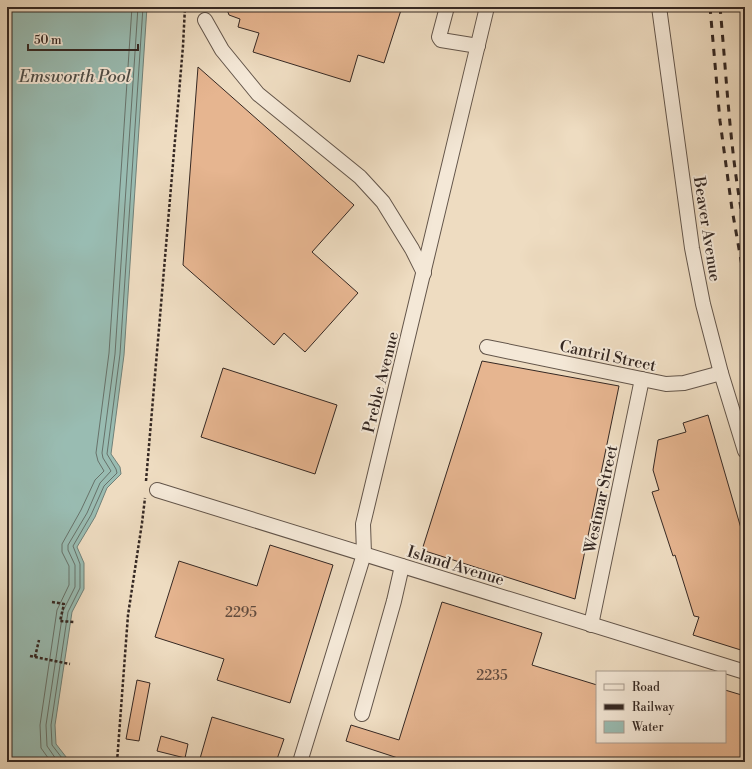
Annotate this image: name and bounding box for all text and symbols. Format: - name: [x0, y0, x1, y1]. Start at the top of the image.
- scale bar: [28, 26, 138, 52]
- text: 50 m: [34, 33, 62, 48]
- water label: Emsworth Pool: [18, 66, 132, 88]
- street label: Beaver Avenue: [689, 174, 725, 283]
- street label: Preble Avenue: [359, 329, 403, 435]
- street label: Cantril Street: [558, 336, 658, 376]
- street label: Westmar Street: [580, 443, 622, 556]
- street label: Island Avenue: [405, 542, 507, 590]
- house number: 2295: [225, 604, 257, 622]
- house number: 2235: [476, 667, 508, 685]
- legend: [596, 671, 726, 743]
- text: Road: [632, 680, 660, 695]
- text: Railway: [632, 700, 674, 715]
- text: Water: [631, 720, 664, 735]

